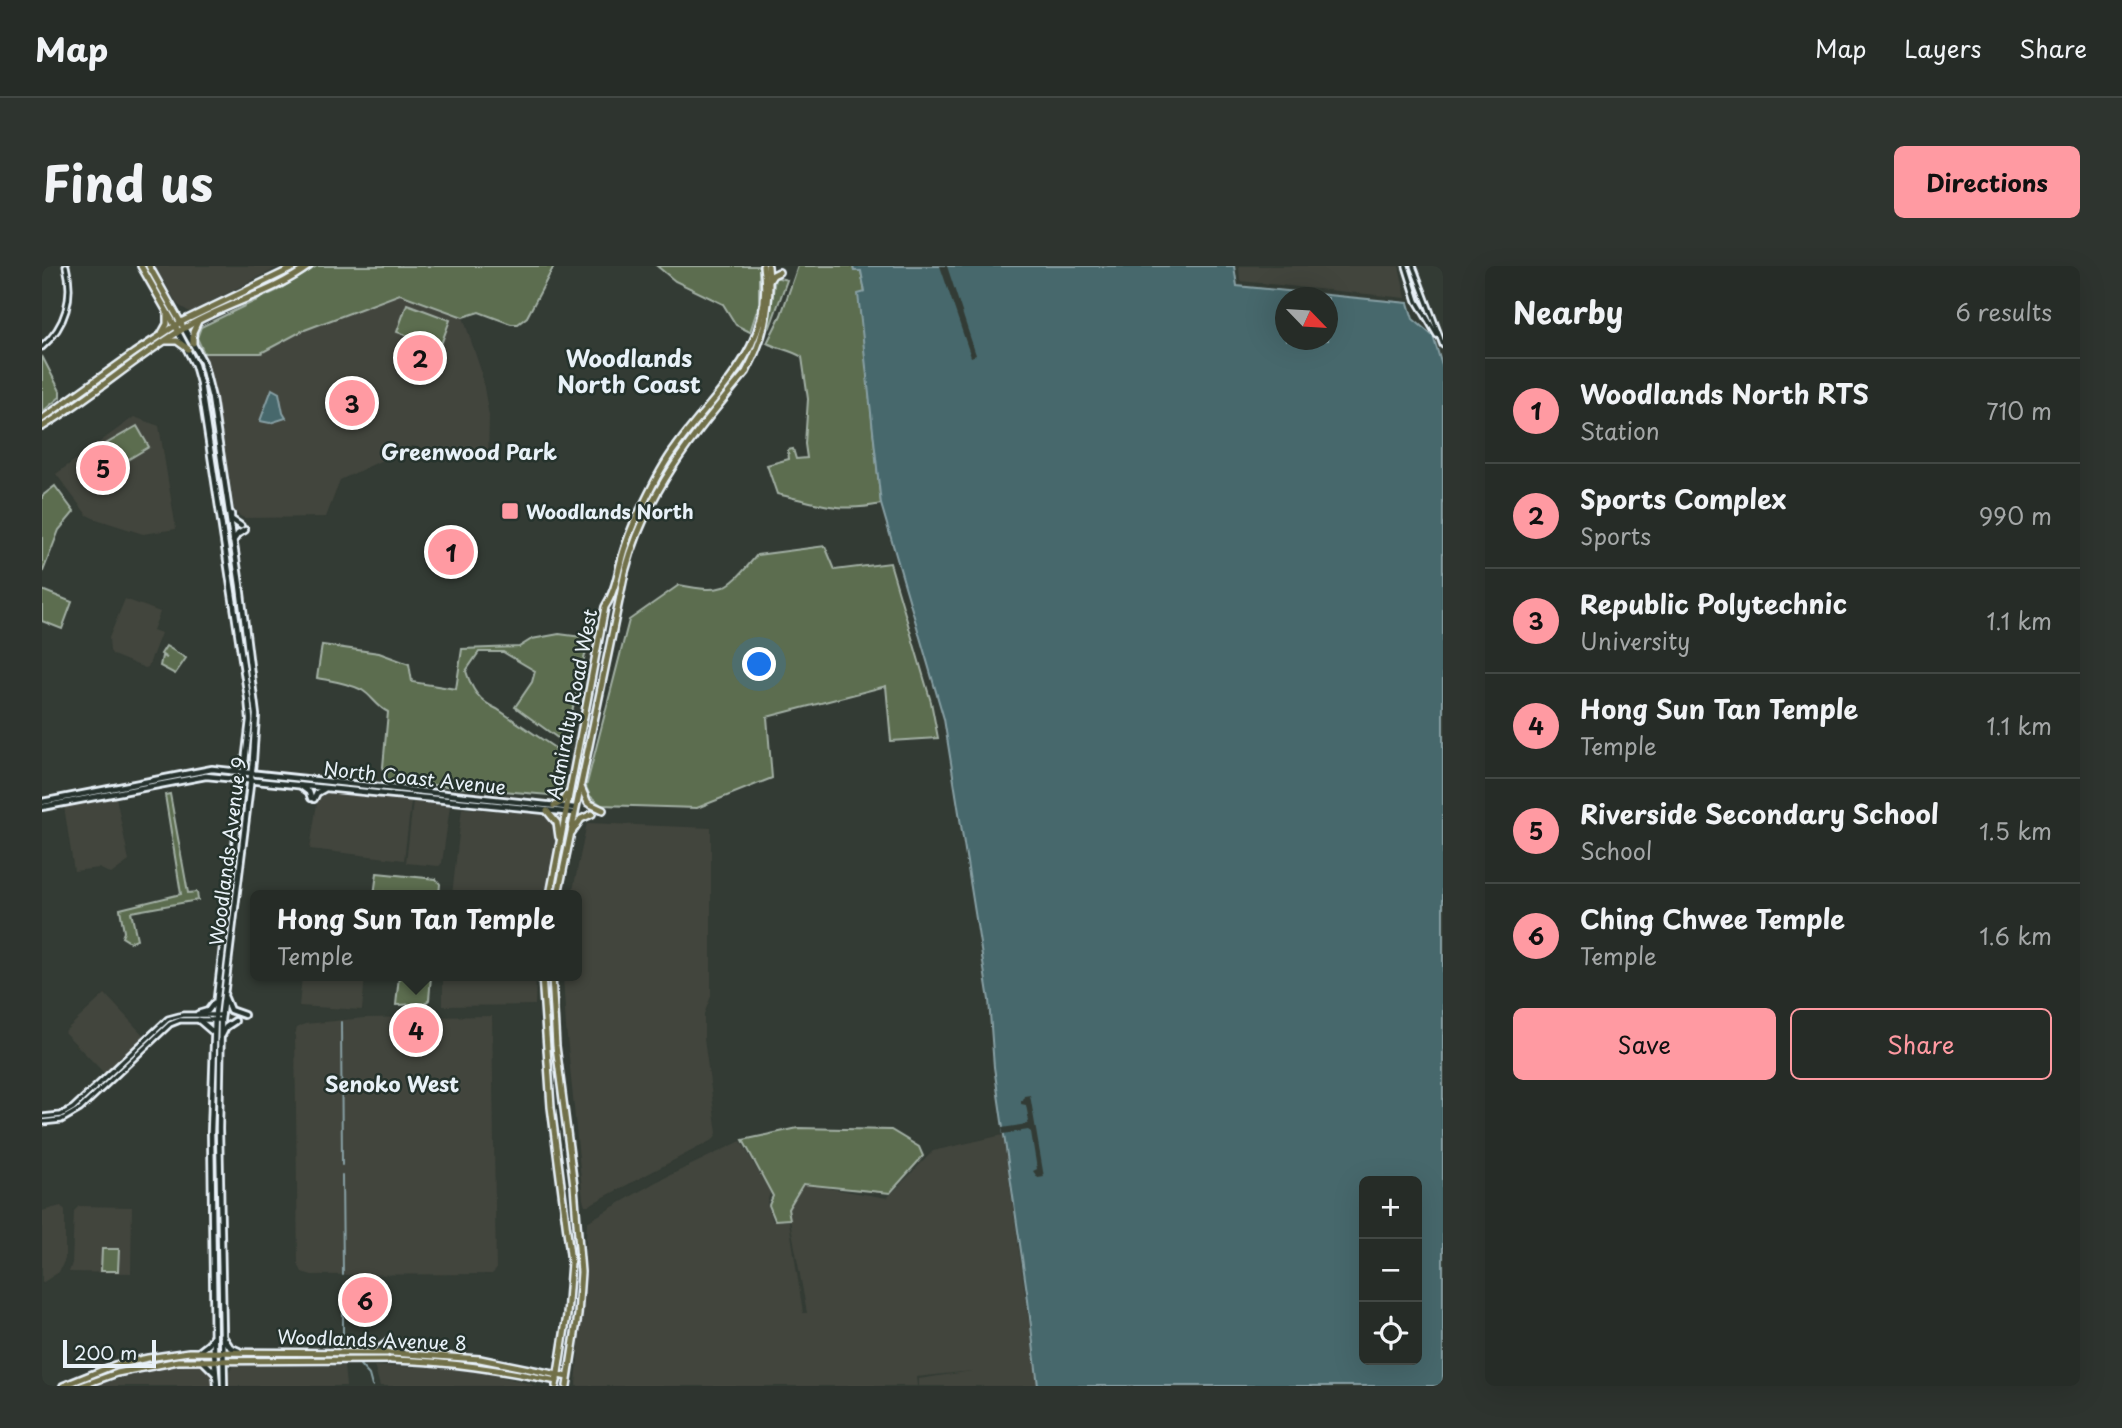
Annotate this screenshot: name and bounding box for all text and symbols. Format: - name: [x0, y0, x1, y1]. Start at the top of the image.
- text: Map: [35, 23, 108, 73]
- text: Map: [1815, 30, 1866, 66]
- text: Layers: [1904, 30, 1981, 66]
- text: Share: [2019, 30, 2087, 66]
- text: Find us: [42, 145, 213, 219]
- button: Directions: [1894, 146, 2080, 218]
- north arrow: [1275, 287, 1338, 350]
- text: Nearby: [1513, 289, 1623, 334]
- text: 6 results: [1956, 294, 2052, 329]
- pin: 2: [397, 332, 443, 384]
- district label: Woodlands North Coast: [557, 340, 701, 401]
- text: Woodlands North RTS: [1580, 374, 1869, 413]
- pin: 3: [329, 377, 375, 429]
- text: 1: [1531, 393, 1542, 428]
- text: 710 m: [1986, 393, 2052, 428]
- text: Station: [1580, 413, 1660, 448]
- district label: Greenwood Park: [381, 435, 557, 467]
- pin: 5: [80, 442, 126, 494]
- text: Sports Complex: [1580, 479, 1786, 518]
- place label: Woodlands North: [526, 497, 694, 525]
- text: 2: [1528, 498, 1544, 533]
- text: 990 m: [1979, 498, 2052, 533]
- marker: Woodlands North: [500, 501, 520, 521]
- text: Sports: [1580, 518, 1651, 553]
- pin: 1: [428, 526, 474, 578]
- text: Republic Polytechnic: [1580, 584, 1847, 623]
- text: 3: [1528, 603, 1544, 638]
- text: 1.1 km: [1986, 603, 2052, 638]
- street label: Admiralty Road West: [539, 606, 603, 802]
- text: University: [1580, 623, 1690, 658]
- your location: [742, 647, 776, 681]
- text: Hong Sun Tan Temple: [1580, 689, 1858, 728]
- text: 4: [1528, 708, 1544, 743]
- text: 1.1 km: [1986, 708, 2052, 743]
- text: Temple: [1580, 728, 1657, 763]
- street label: North Coast Avenue: [322, 753, 508, 801]
- street label: Woodlands Avenue 9: [202, 755, 252, 947]
- text: Riverside Secondary School: [1580, 794, 1939, 833]
- text: 5: [1529, 813, 1543, 848]
- text: 1.5 km: [1979, 813, 2052, 848]
- text: School: [1580, 833, 1652, 868]
- popup: [250, 890, 582, 981]
- text: Hong Sun Tan Temple: [277, 899, 555, 938]
- text: Ching Chwee Temple: [1580, 899, 1845, 938]
- text: 6: [1528, 918, 1544, 953]
- text: 1.6 km: [1979, 918, 2052, 953]
- text: Temple: [277, 938, 354, 973]
- text: Temple: [1580, 938, 1657, 973]
- pin: 4: [393, 1004, 439, 1056]
- button: Save: [1513, 1008, 1776, 1080]
- button: Share: [1790, 1008, 2052, 1080]
- district label: Senoko West: [325, 1067, 459, 1099]
- map controls: [1359, 1176, 1422, 1365]
- button: +: [1359, 1176, 1422, 1239]
- button: −: [1359, 1239, 1422, 1302]
- pin: 6: [342, 1274, 388, 1326]
- button: locate: [1359, 1302, 1422, 1365]
- street label: Woodlands Avenue 8: [277, 1322, 467, 1356]
- scale bar: [63, 1337, 156, 1369]
- text: 200 m: [74, 1338, 137, 1366]

